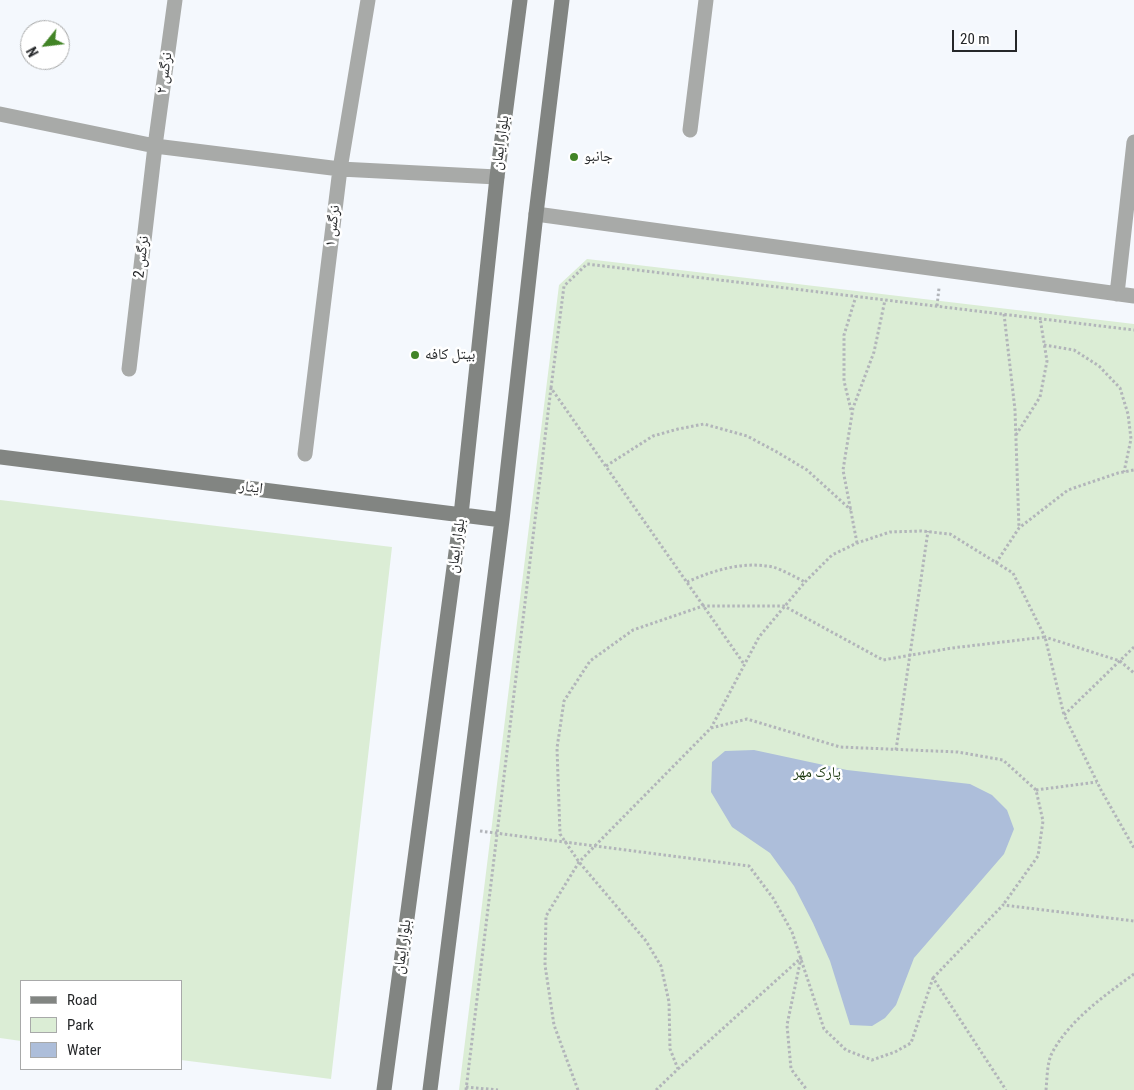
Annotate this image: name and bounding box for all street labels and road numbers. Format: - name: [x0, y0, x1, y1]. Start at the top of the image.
- street label: نرگس ۲: [153, 51, 177, 95]
- street label: بلوار ایمان: [488, 114, 514, 172]
- street label: نرگس ۱: [322, 204, 344, 248]
- street label: نرگس 2: [130, 235, 154, 279]
- street label: ایثار: [238, 478, 264, 498]
- street label: بلوار ایمان: [444, 517, 470, 575]
- street label: بلوار ایمان: [390, 918, 416, 976]

